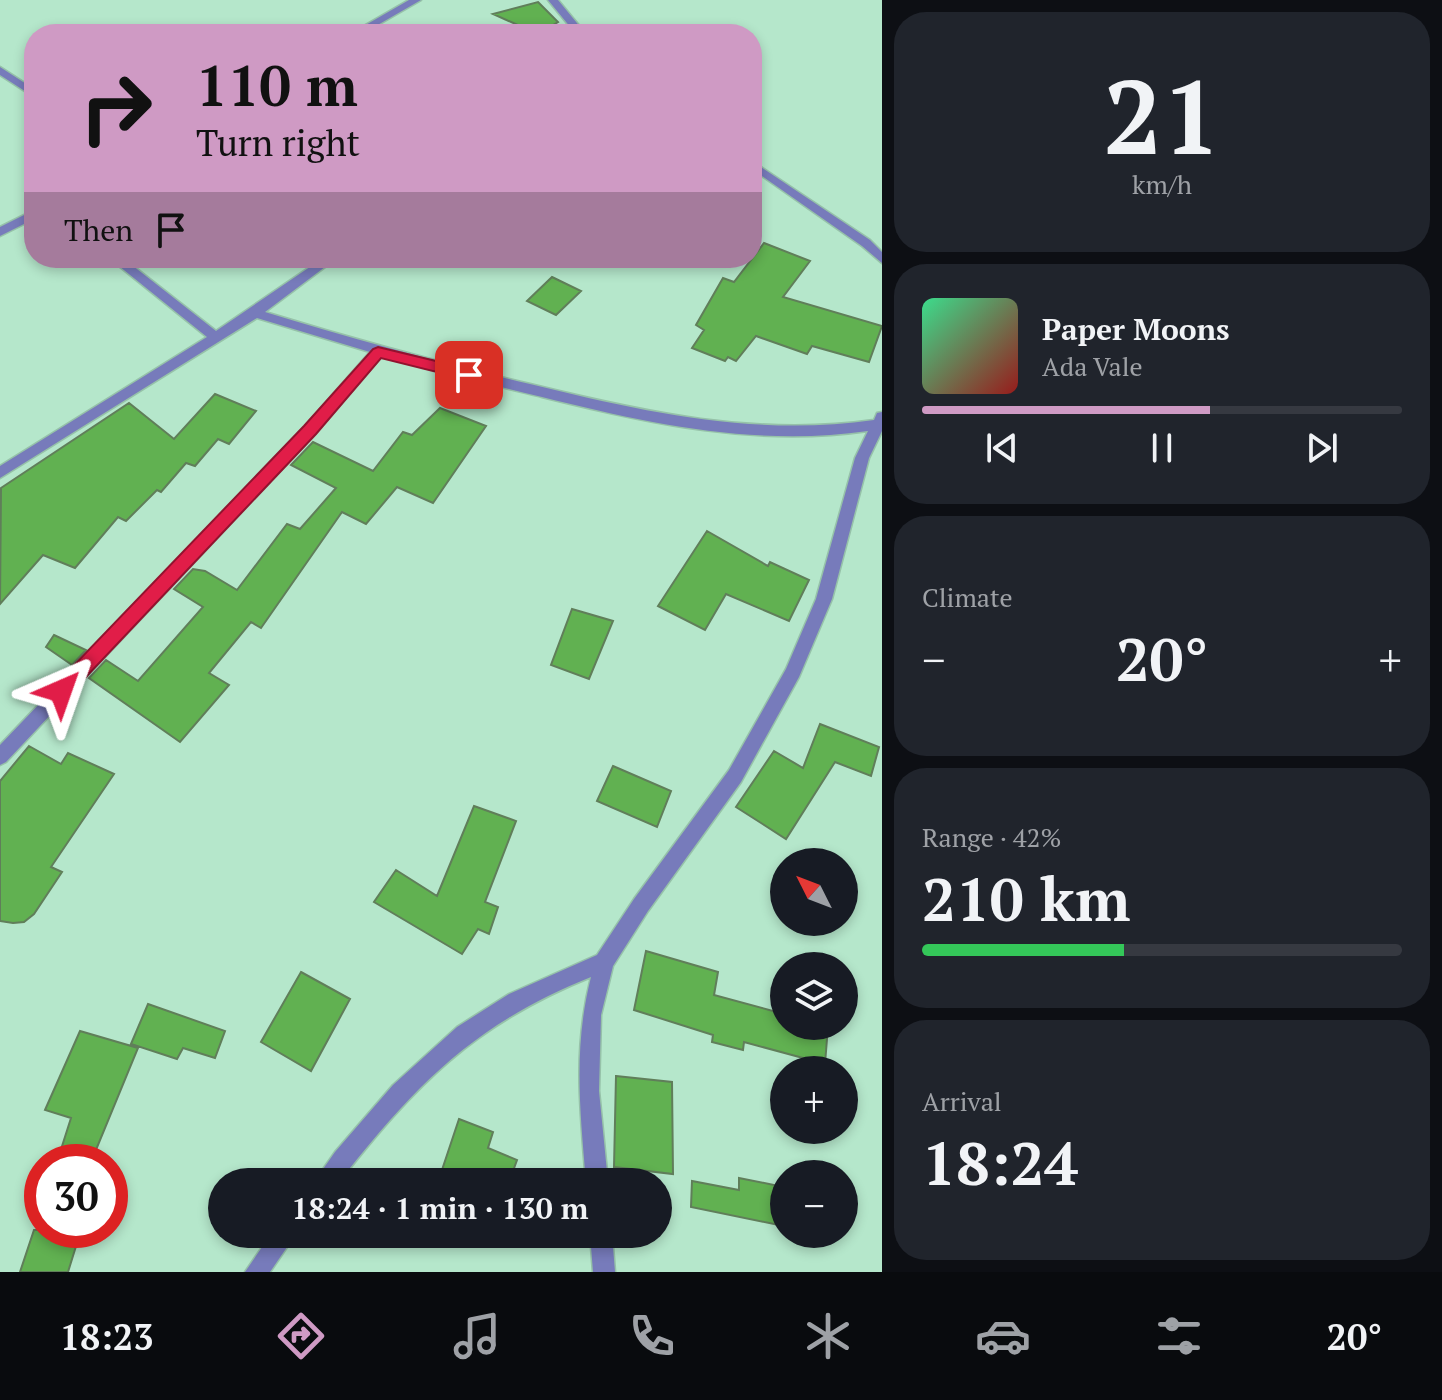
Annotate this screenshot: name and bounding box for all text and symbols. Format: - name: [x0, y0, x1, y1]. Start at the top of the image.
- text: 21: [1103, 46, 1221, 184]
- text: 110 m: [196, 48, 358, 122]
- icon: right: [64, 56, 168, 160]
- text: Turn right: [196, 119, 360, 166]
- text: km/h: [1132, 167, 1192, 201]
- icon: arrive: [149, 208, 193, 252]
- text: Then: [64, 210, 133, 250]
- text: Paper Moons: [1042, 309, 1230, 349]
- pin: [435, 341, 503, 409]
- text: Ada Vale: [1042, 349, 1143, 383]
- icon: arrive: [447, 353, 491, 397]
- icon: previous: [980, 426, 1024, 470]
- icon: pause: [1140, 426, 1184, 470]
- icon: next: [1300, 426, 1344, 470]
- text: Climate: [922, 580, 1013, 614]
- text: 20°: [1116, 619, 1208, 698]
- text: −: [922, 630, 945, 689]
- text: +: [1379, 630, 1402, 689]
- position arrow: [19, 649, 103, 733]
- text: Range · 42%: [922, 820, 1061, 854]
- north arrow: [770, 848, 858, 936]
- map controls: [770, 848, 858, 1248]
- text: 210 km: [922, 859, 1130, 938]
- button: layers: [770, 952, 858, 1040]
- button: +: [770, 1056, 858, 1144]
- text: Arrival: [922, 1084, 1002, 1118]
- text: 18:24: [922, 1123, 1078, 1202]
- speed limit sign: 30: [24, 1144, 128, 1248]
- button: −: [770, 1160, 858, 1248]
- text: 18:24 · 1 min · 130 m: [292, 1188, 588, 1228]
- icon: directions: [273, 1308, 329, 1364]
- icon: music: [449, 1308, 505, 1364]
- icon: phone: [624, 1308, 680, 1364]
- icon: climate: [800, 1308, 856, 1364]
- icon: car: [975, 1308, 1031, 1364]
- icon: filters: [1151, 1308, 1207, 1364]
- text: 18:23: [60, 1313, 154, 1360]
- text: 20°: [1327, 1313, 1382, 1360]

